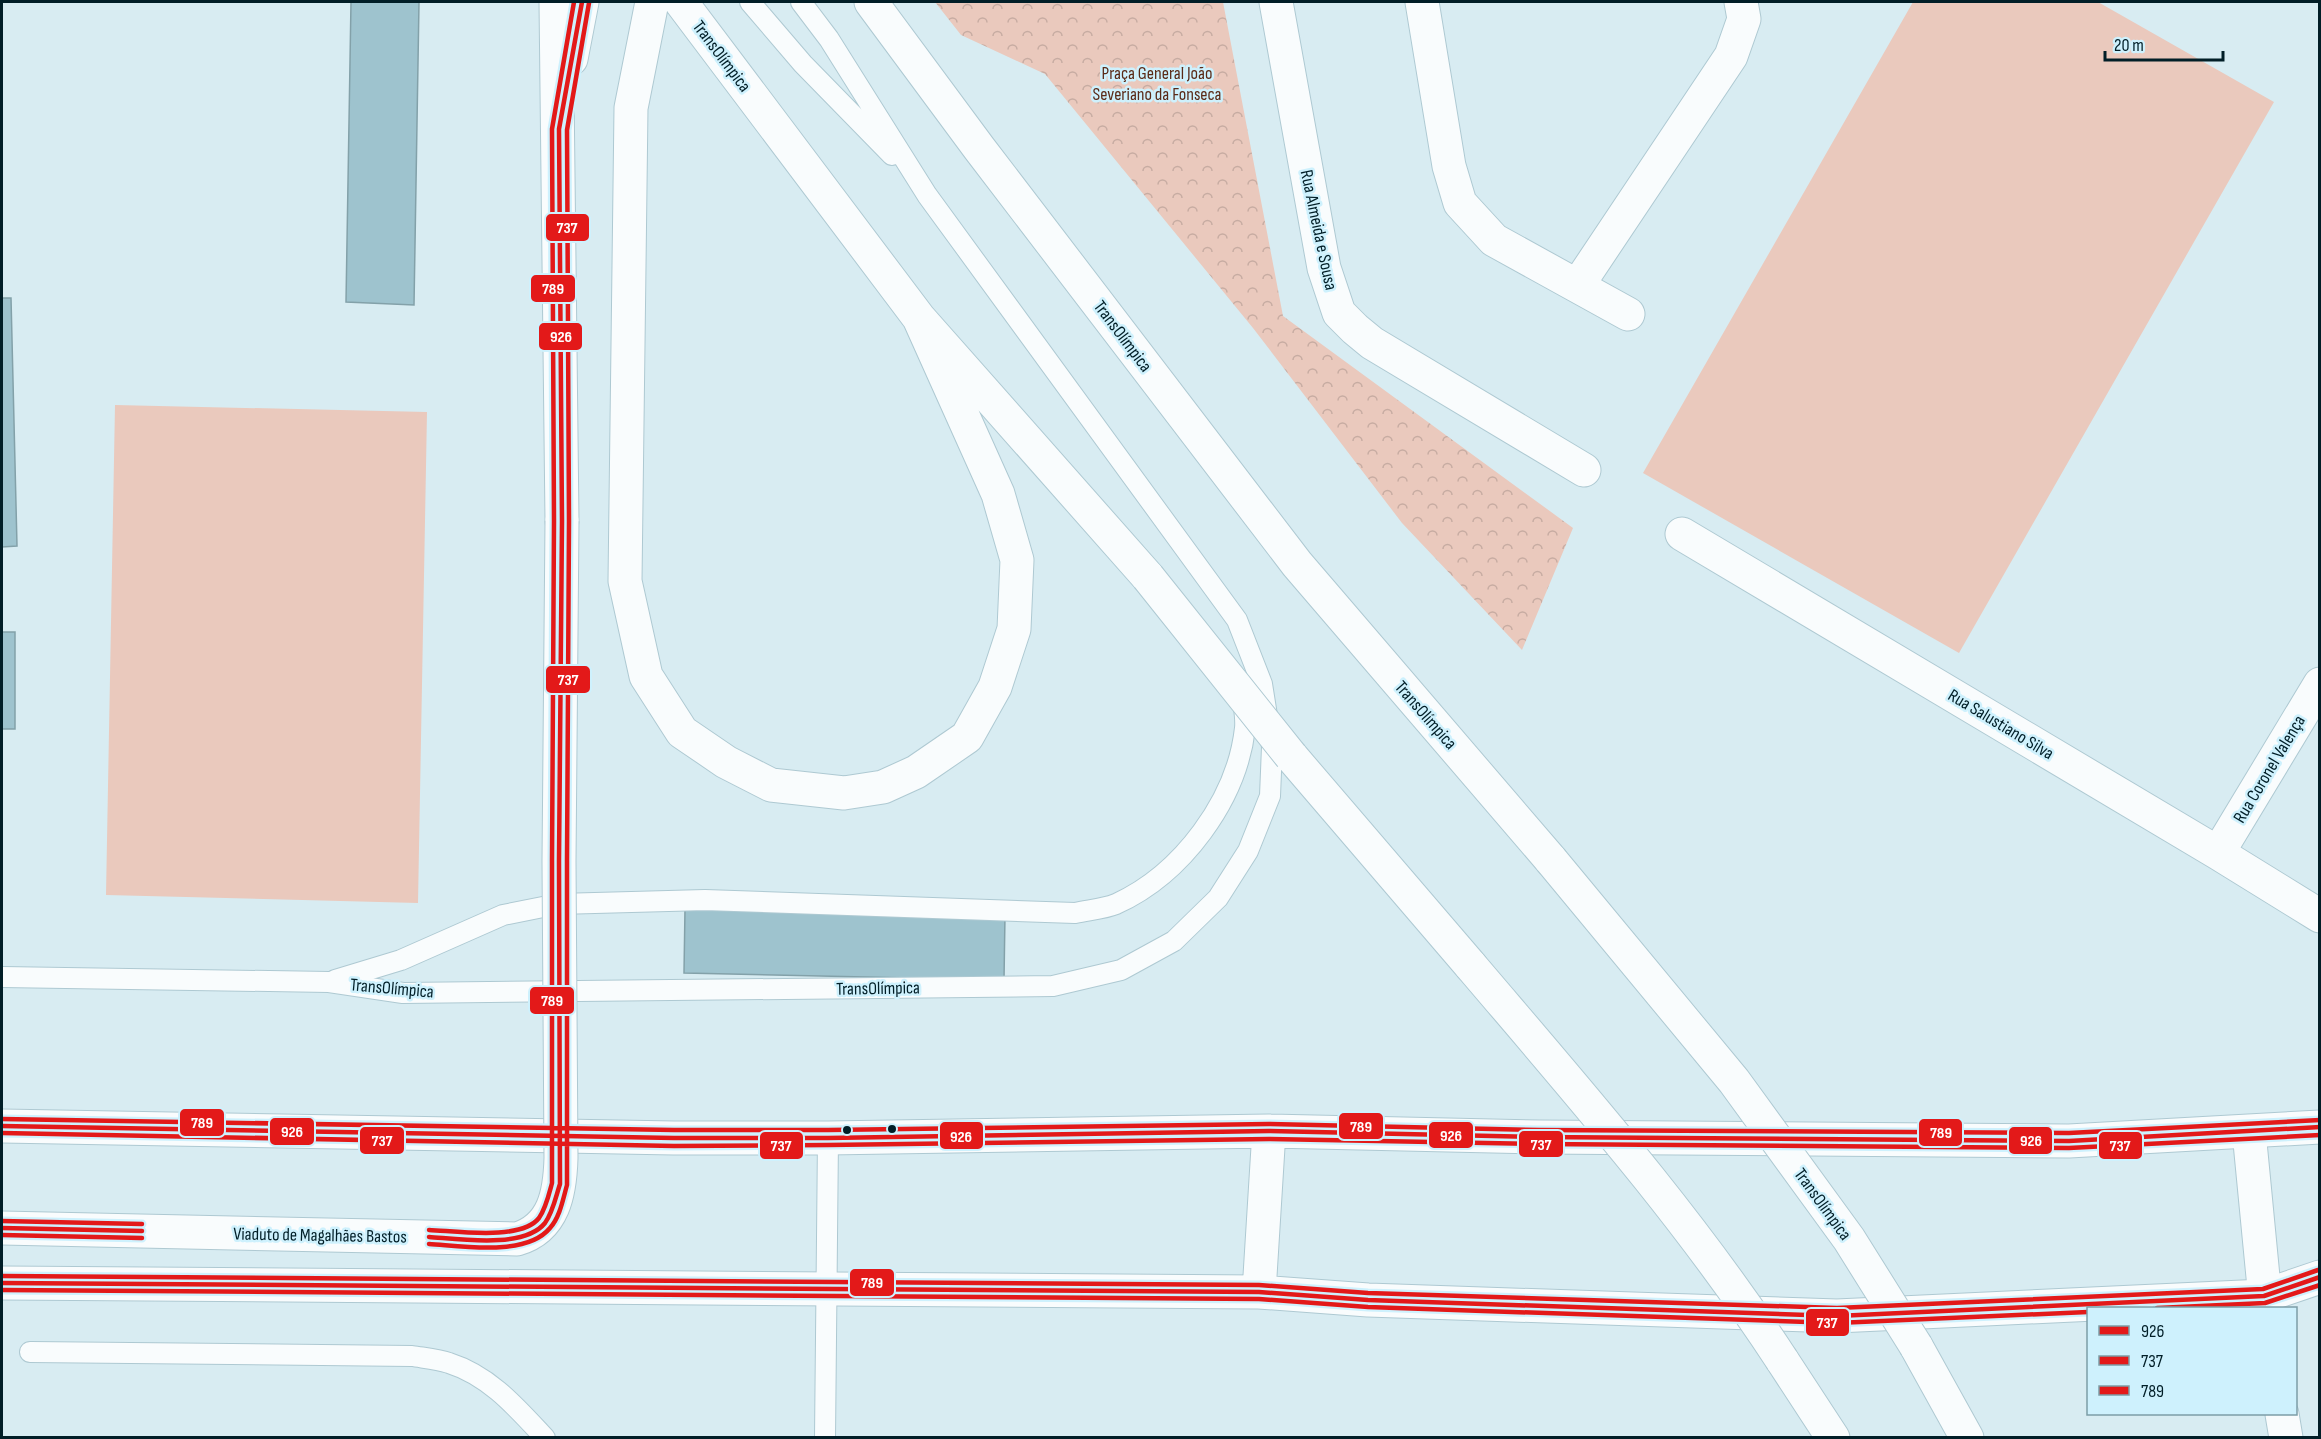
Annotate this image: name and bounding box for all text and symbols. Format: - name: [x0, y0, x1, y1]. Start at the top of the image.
- street label: TransOlímpica: [688, 17, 755, 96]
- scale bar: [2105, 24, 2224, 62]
- text: 20 m: [2114, 35, 2144, 56]
- park label: Praça General João Severiano da Fonseca: [1093, 63, 1222, 105]
- street label: Rua Almeida e Sousa: [1296, 168, 1342, 292]
- line badge: 737: [545, 213, 590, 242]
- text: 737: [556, 219, 578, 238]
- line badge: 789: [530, 274, 576, 303]
- text: 789: [542, 280, 564, 299]
- street label: TransOlímpica: [1089, 297, 1156, 376]
- line badge: 926: [538, 322, 583, 351]
- text: 926: [550, 328, 572, 347]
- line badge: 737: [545, 665, 591, 694]
- text: 737: [557, 671, 579, 690]
- street label: TransOlímpica: [1390, 677, 1461, 754]
- street label: Rua Salustiano Silva: [1944, 685, 2057, 764]
- street label: Rua Coronel Valença: [2229, 712, 2310, 827]
- street label: TransOlímpica: [349, 974, 435, 1003]
- street label: TransOlímpica: [836, 977, 920, 1000]
- line badge: 789: [529, 986, 575, 1015]
- text: 789: [541, 992, 563, 1011]
- line badge: 789: [179, 1108, 225, 1137]
- line badge: 789: [1338, 1112, 1384, 1140]
- text: 789: [191, 1114, 213, 1133]
- line badge: 926: [269, 1117, 315, 1146]
- text: 789: [1350, 1118, 1372, 1137]
- line badge: 789: [1918, 1118, 1963, 1147]
- line badge: 926: [939, 1121, 984, 1150]
- line badge: 926: [1428, 1121, 1474, 1149]
- text: 926: [281, 1123, 303, 1142]
- unlabelled marker: [886, 1123, 898, 1135]
- unlabelled marker: [841, 1124, 853, 1136]
- text: 789: [1930, 1124, 1952, 1143]
- line badge: 737: [359, 1126, 405, 1155]
- line badge: 926: [2008, 1126, 2053, 1155]
- text: 926: [1440, 1127, 1462, 1146]
- text: 926: [950, 1128, 972, 1147]
- line badge: 737: [1518, 1130, 1564, 1158]
- line badge: 737: [759, 1131, 804, 1160]
- line badge: 737: [2098, 1131, 2143, 1160]
- text: 737: [371, 1132, 393, 1151]
- text: 926: [2020, 1132, 2042, 1151]
- text: 737: [1530, 1136, 1552, 1155]
- text: 737: [770, 1137, 792, 1156]
- text: 737: [2109, 1137, 2131, 1156]
- street label: TransOlímpica: [1789, 1164, 1856, 1244]
- street label: Viaduto de Magalhães Bastos: [233, 1223, 407, 1248]
- line badge: 789: [849, 1268, 895, 1297]
- text: 789: [861, 1274, 883, 1293]
- legend: [2087, 1307, 2297, 1415]
- line badge: 737: [1805, 1308, 1850, 1337]
- text: 737: [1816, 1314, 1838, 1333]
- text: 926: [2141, 1321, 2164, 1342]
- text: 737: [2141, 1351, 2164, 1372]
- text: 789: [2141, 1381, 2164, 1402]

